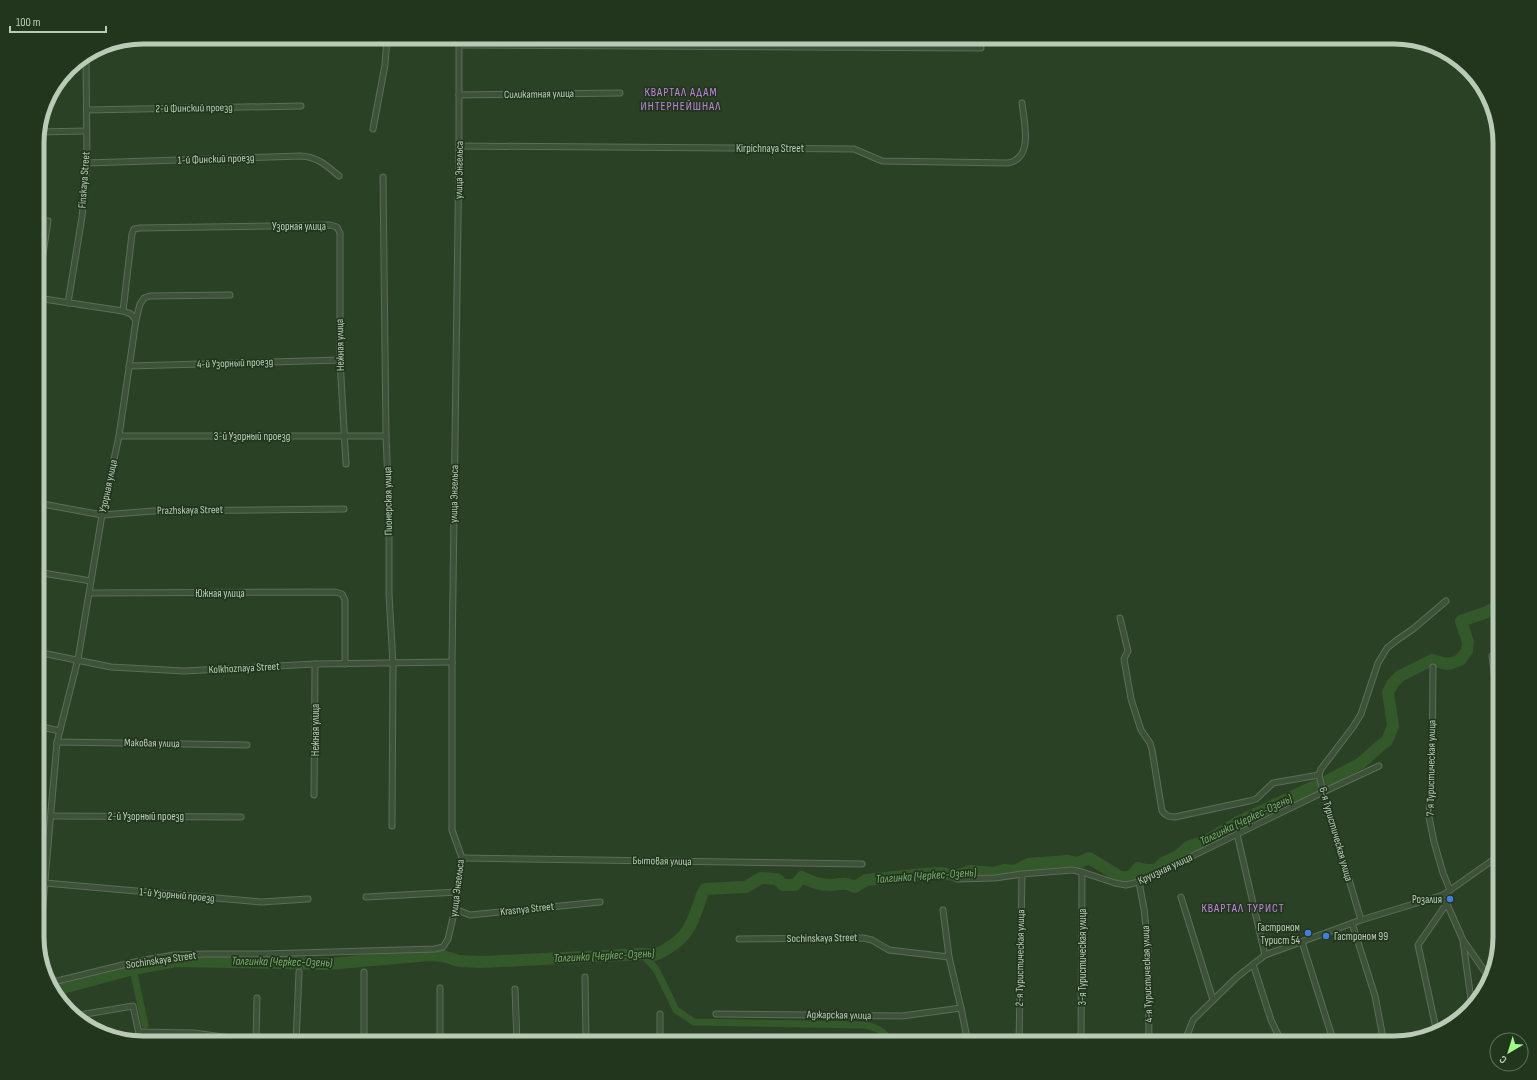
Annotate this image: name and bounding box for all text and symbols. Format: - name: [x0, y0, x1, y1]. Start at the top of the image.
- scale bar: [10, 8, 106, 34]
- text: 100 m: [16, 15, 41, 30]
- district label: КВАРТАЛ АДАМ ИНТЕРНЕЙШНАЛ: [641, 85, 721, 114]
- street label: Силикатная улица: [504, 87, 574, 101]
- street label: 2-й Финский проезд: [155, 101, 233, 115]
- street label: улица Энгельса: [452, 141, 466, 199]
- street label: Kirpichnaya Street: [736, 142, 805, 155]
- street label: Finskaya Street: [76, 151, 93, 209]
- street label: 1-й Финский проезд: [177, 151, 255, 167]
- street label: Узорная улица: [272, 220, 326, 233]
- street label: Нежная улица: [333, 319, 347, 371]
- street label: 4-й Узорный проезд: [197, 355, 273, 371]
- street label: 3-й Узорный проезд: [214, 430, 290, 443]
- street label: Узорная улица: [96, 458, 120, 514]
- street label: улица Энгельса: [447, 465, 461, 523]
- street label: Пионерская улица: [381, 467, 395, 535]
- street label: Prazhskaya Street: [157, 503, 224, 517]
- street label: Южная улица: [195, 587, 245, 600]
- street label: Kolkhoznaya Street: [208, 660, 280, 676]
- street label: Нежная улица: [309, 704, 322, 756]
- street label: 7-я Туристическая улица: [1424, 720, 1438, 816]
- street label: Маковая улица: [124, 736, 180, 750]
- street label: 6-я Туристическая улица: [1316, 785, 1356, 883]
- water label: Талгинка (Черкес-Озень): [1197, 791, 1295, 849]
- street label: 2-й Узорный проезд: [108, 810, 184, 823]
- street label: Круизная улица: [1136, 851, 1194, 887]
- street label: Бытовая улица: [632, 854, 692, 868]
- street label: улица Энгельса: [447, 858, 467, 918]
- water label: Талгинка (Черкес-Озень): [875, 865, 977, 887]
- street label: 1-й Узорный проезд: [139, 885, 215, 905]
- place label: Розалия: [1412, 893, 1442, 906]
- marker: Розалия: [1445, 894, 1455, 904]
- street label: Krasnya Street: [499, 900, 555, 918]
- district label: КВАРТАЛ ТУРИСТ: [1201, 901, 1285, 916]
- street label: 3-я Туристическая улица: [1076, 908, 1089, 1006]
- street label: 2-я Туристическая улица: [1013, 909, 1027, 1007]
- place label: Гастроном Турист 54: [1257, 921, 1300, 947]
- street label: 4-я Туристическая улица: [1139, 925, 1155, 1023]
- marker: Гастроном Турист 54: [1303, 928, 1313, 938]
- place label: Гастроном 99: [1334, 930, 1388, 943]
- street label: Sochinskaya Street: [787, 931, 858, 945]
- marker: Гастроном 99: [1321, 931, 1331, 941]
- water label: Талгинка (Черкес-Озень): [553, 946, 655, 966]
- street label: Sochinskaya Street: [125, 949, 198, 971]
- water label: Талгинка (Черкес-Озень): [231, 954, 333, 970]
- street label: Аджарская улица: [806, 1008, 871, 1022]
- north arrow: [1489, 1032, 1529, 1072]
- text: С: [1497, 1052, 1509, 1066]

